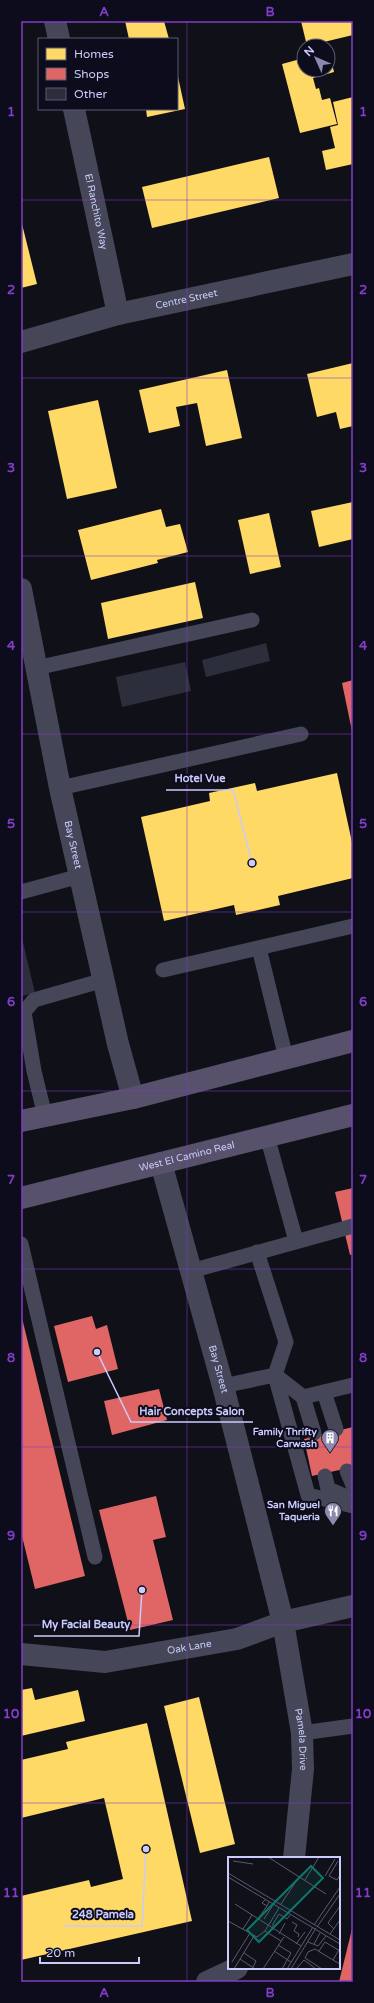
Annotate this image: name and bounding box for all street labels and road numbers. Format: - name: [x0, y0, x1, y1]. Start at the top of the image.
- street label: El Ranchito Way: [82, 173, 110, 251]
- street label: Centre Street: [155, 287, 219, 312]
- street label: Bay Street: [62, 820, 84, 870]
- street label: West El Camino Real: [138, 1139, 236, 1174]
- street label: Bay Street: [206, 1344, 231, 1395]
- street label: Oak Lane: [166, 1637, 213, 1657]
- street label: Pamela Drive: [292, 1708, 309, 1771]

